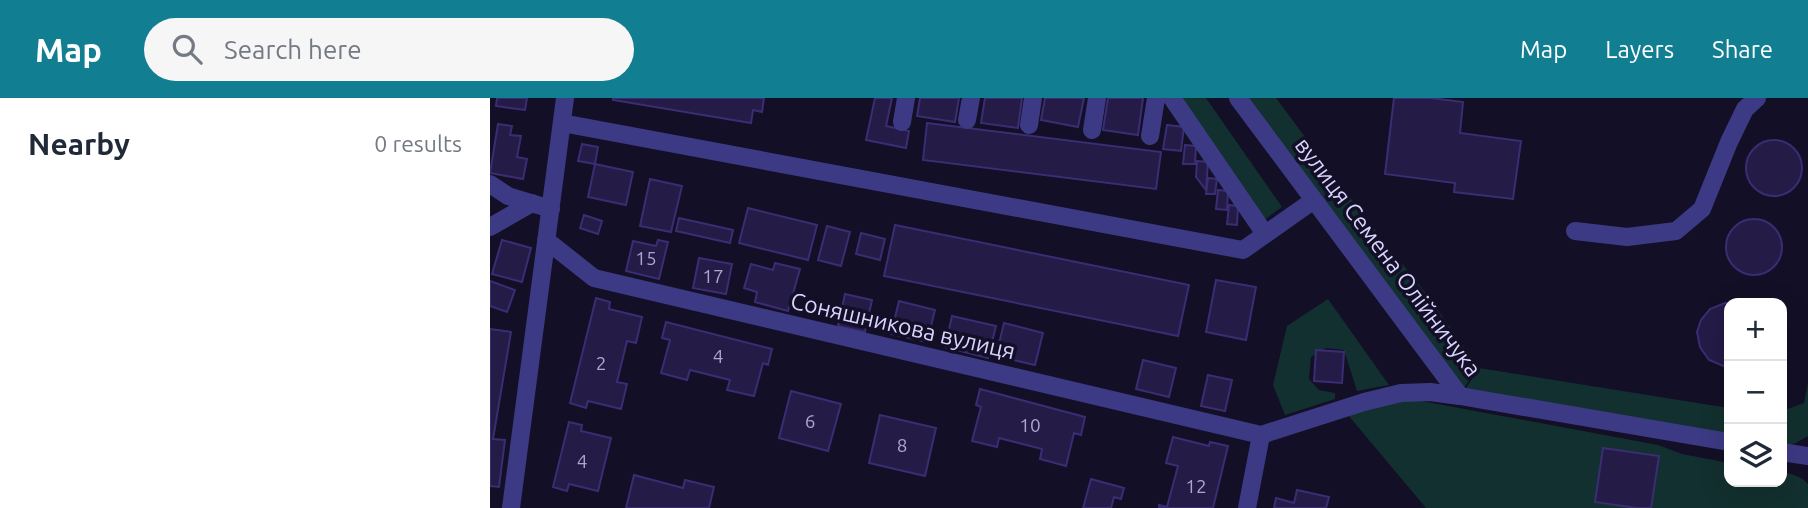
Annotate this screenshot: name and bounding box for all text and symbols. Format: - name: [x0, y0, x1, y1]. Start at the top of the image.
- search box: [144, 18, 634, 81]
- icon: search: [168, 30, 206, 68]
- text: Map: [35, 31, 102, 68]
- text: Search here: [224, 35, 362, 64]
- text: Map: [1520, 36, 1567, 63]
- text: Layers: [1605, 36, 1674, 63]
- text: Share: [1712, 36, 1773, 63]
- text: Nearby: [28, 127, 130, 161]
- text: 0 results: [374, 131, 462, 156]
- street label: вулиця Семена Олійничука: [1290, 132, 1486, 381]
- house number: 15: [635, 247, 657, 269]
- house number: 17: [702, 265, 724, 287]
- street label: Соняшникова вулиця: [788, 287, 1018, 364]
- map controls: [1724, 298, 1787, 487]
- button: +: [1724, 298, 1787, 361]
- house number: 4: [713, 345, 723, 367]
- house number: 2: [596, 352, 606, 374]
- button: −: [1724, 361, 1787, 424]
- house number: 6: [805, 410, 815, 432]
- house number: 10: [1019, 414, 1041, 436]
- button: layers: [1724, 424, 1787, 487]
- house number: 8: [897, 434, 907, 456]
- house number: 4: [577, 450, 587, 472]
- house number: 12: [1185, 475, 1207, 497]

